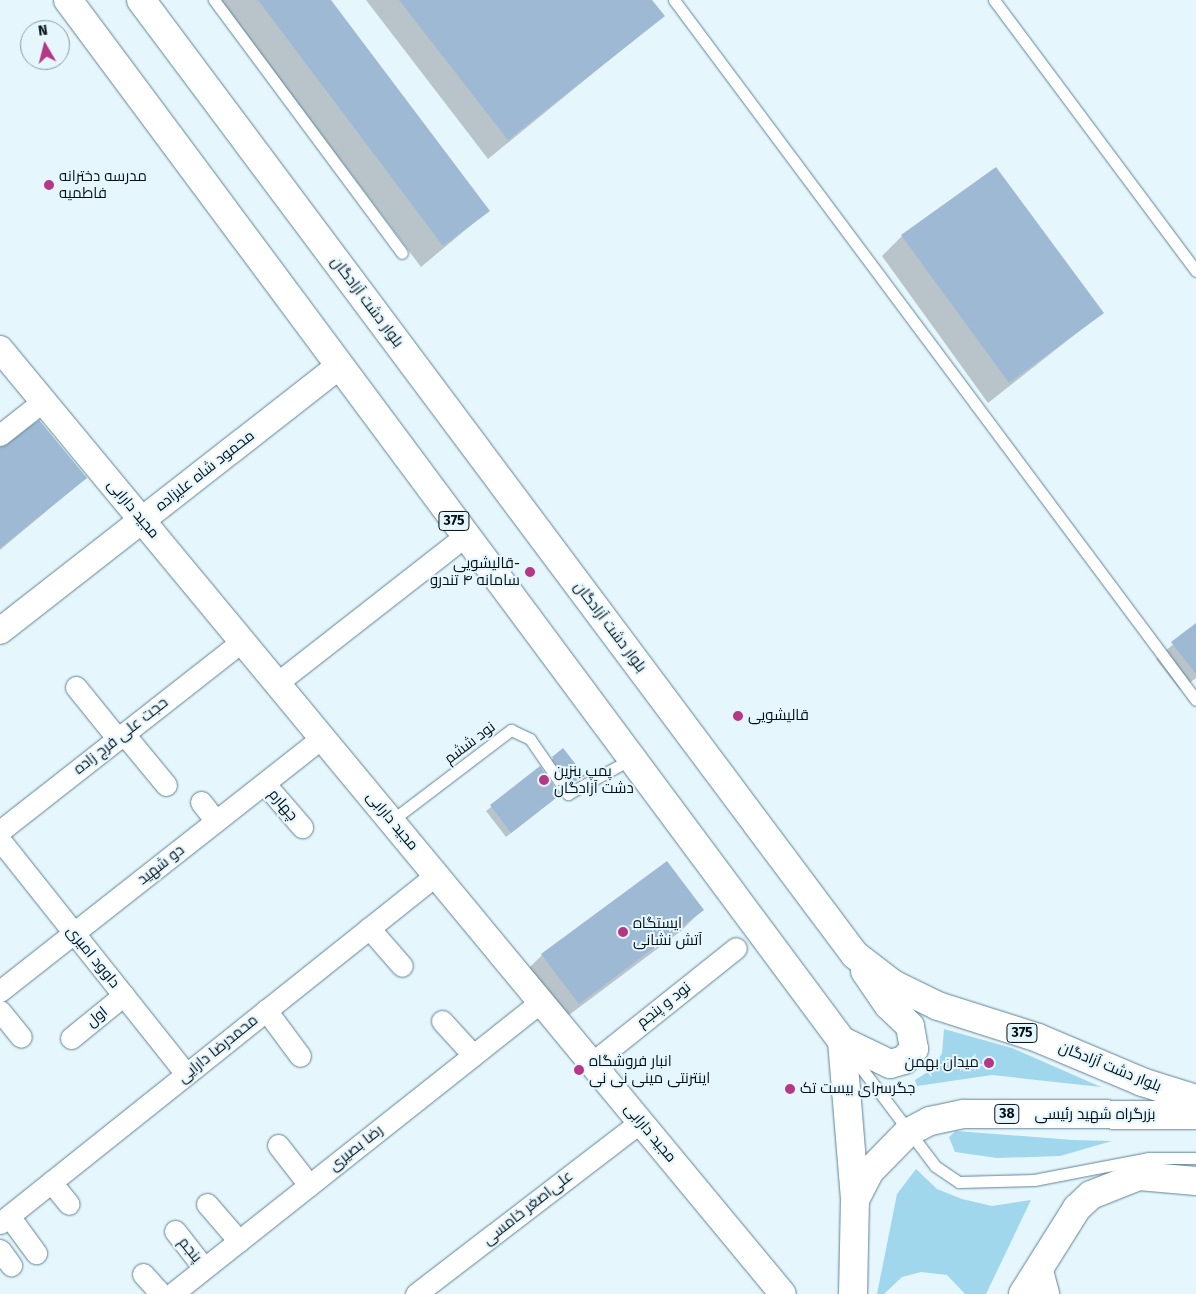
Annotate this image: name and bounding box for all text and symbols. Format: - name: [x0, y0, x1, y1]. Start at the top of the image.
- north arrow: [20, 20, 70, 70]
- text: N: [37, 22, 49, 40]
- place label: مدرسه دخترانه فاطمیه: [59, 167, 147, 202]
- marker: مدرسه دخترانه فاطمیه: [43, 179, 55, 191]
- street label: بلوار دشت آزادگان: [327, 253, 407, 351]
- street label: محمود شاه علیزاده: [152, 427, 258, 515]
- street label: مجید دارابی: [103, 476, 163, 542]
- road number: 375: [438, 510, 470, 532]
- place label: قالیشویی- سامانه ۴ تندرو: [430, 554, 520, 589]
- marker: قالیشویی- سامانه ۴ تندرو: [524, 566, 536, 578]
- street label: بلوار دشت آزادگان: [570, 578, 650, 676]
- street label: حجت علی فرج زاده: [70, 694, 172, 778]
- place label: قالیشویی: [748, 707, 809, 725]
- marker: قالیشویی: [732, 710, 744, 722]
- street label: نود ششم: [441, 718, 499, 768]
- place label: پمپ بنزین دشت آزادگان: [554, 762, 634, 797]
- marker: پمپ بنزین دشت آزادگان: [538, 774, 550, 786]
- street label: چهارم: [264, 786, 302, 824]
- street label: مجید دارابی: [362, 788, 422, 854]
- street label: دو شهید: [134, 841, 188, 889]
- place label: ایستگاه آتش نشانی: [633, 914, 702, 949]
- street label: داوود امیری: [62, 922, 124, 992]
- marker: ایستگاه آتش نشانی: [617, 926, 629, 938]
- street label: نود و پنجم: [633, 978, 695, 1032]
- street label: اول: [83, 1003, 111, 1031]
- street label: محمدرضا دارایی: [174, 1011, 262, 1087]
- road number: 375: [1006, 1021, 1038, 1044]
- street label: بلوار دشت آزادگان: [1056, 1038, 1164, 1096]
- place label: انبار فروشگاه اینترنتی مینی نی نی: [589, 1052, 710, 1087]
- place label: میدان بهمن: [904, 1054, 979, 1072]
- marker: میدان بهمن: [983, 1057, 995, 1069]
- marker: انبار فروشگاه اینترنتی مینی نی نی: [573, 1064, 585, 1076]
- place label: جگرسرای بیست تک: [800, 1080, 915, 1098]
- marker: جگرسرای بیست تک: [784, 1083, 796, 1095]
- street label: مجید دارابی: [620, 1100, 680, 1166]
- road number: 38: [993, 1102, 1021, 1126]
- street label: بزرگراه شهید رئیسی: [1034, 1106, 1156, 1124]
- street label: رضا بصیری: [325, 1121, 387, 1175]
- street label: علی‌اصغر خامسی: [479, 1167, 577, 1249]
- street label: پنجم: [174, 1234, 206, 1266]

